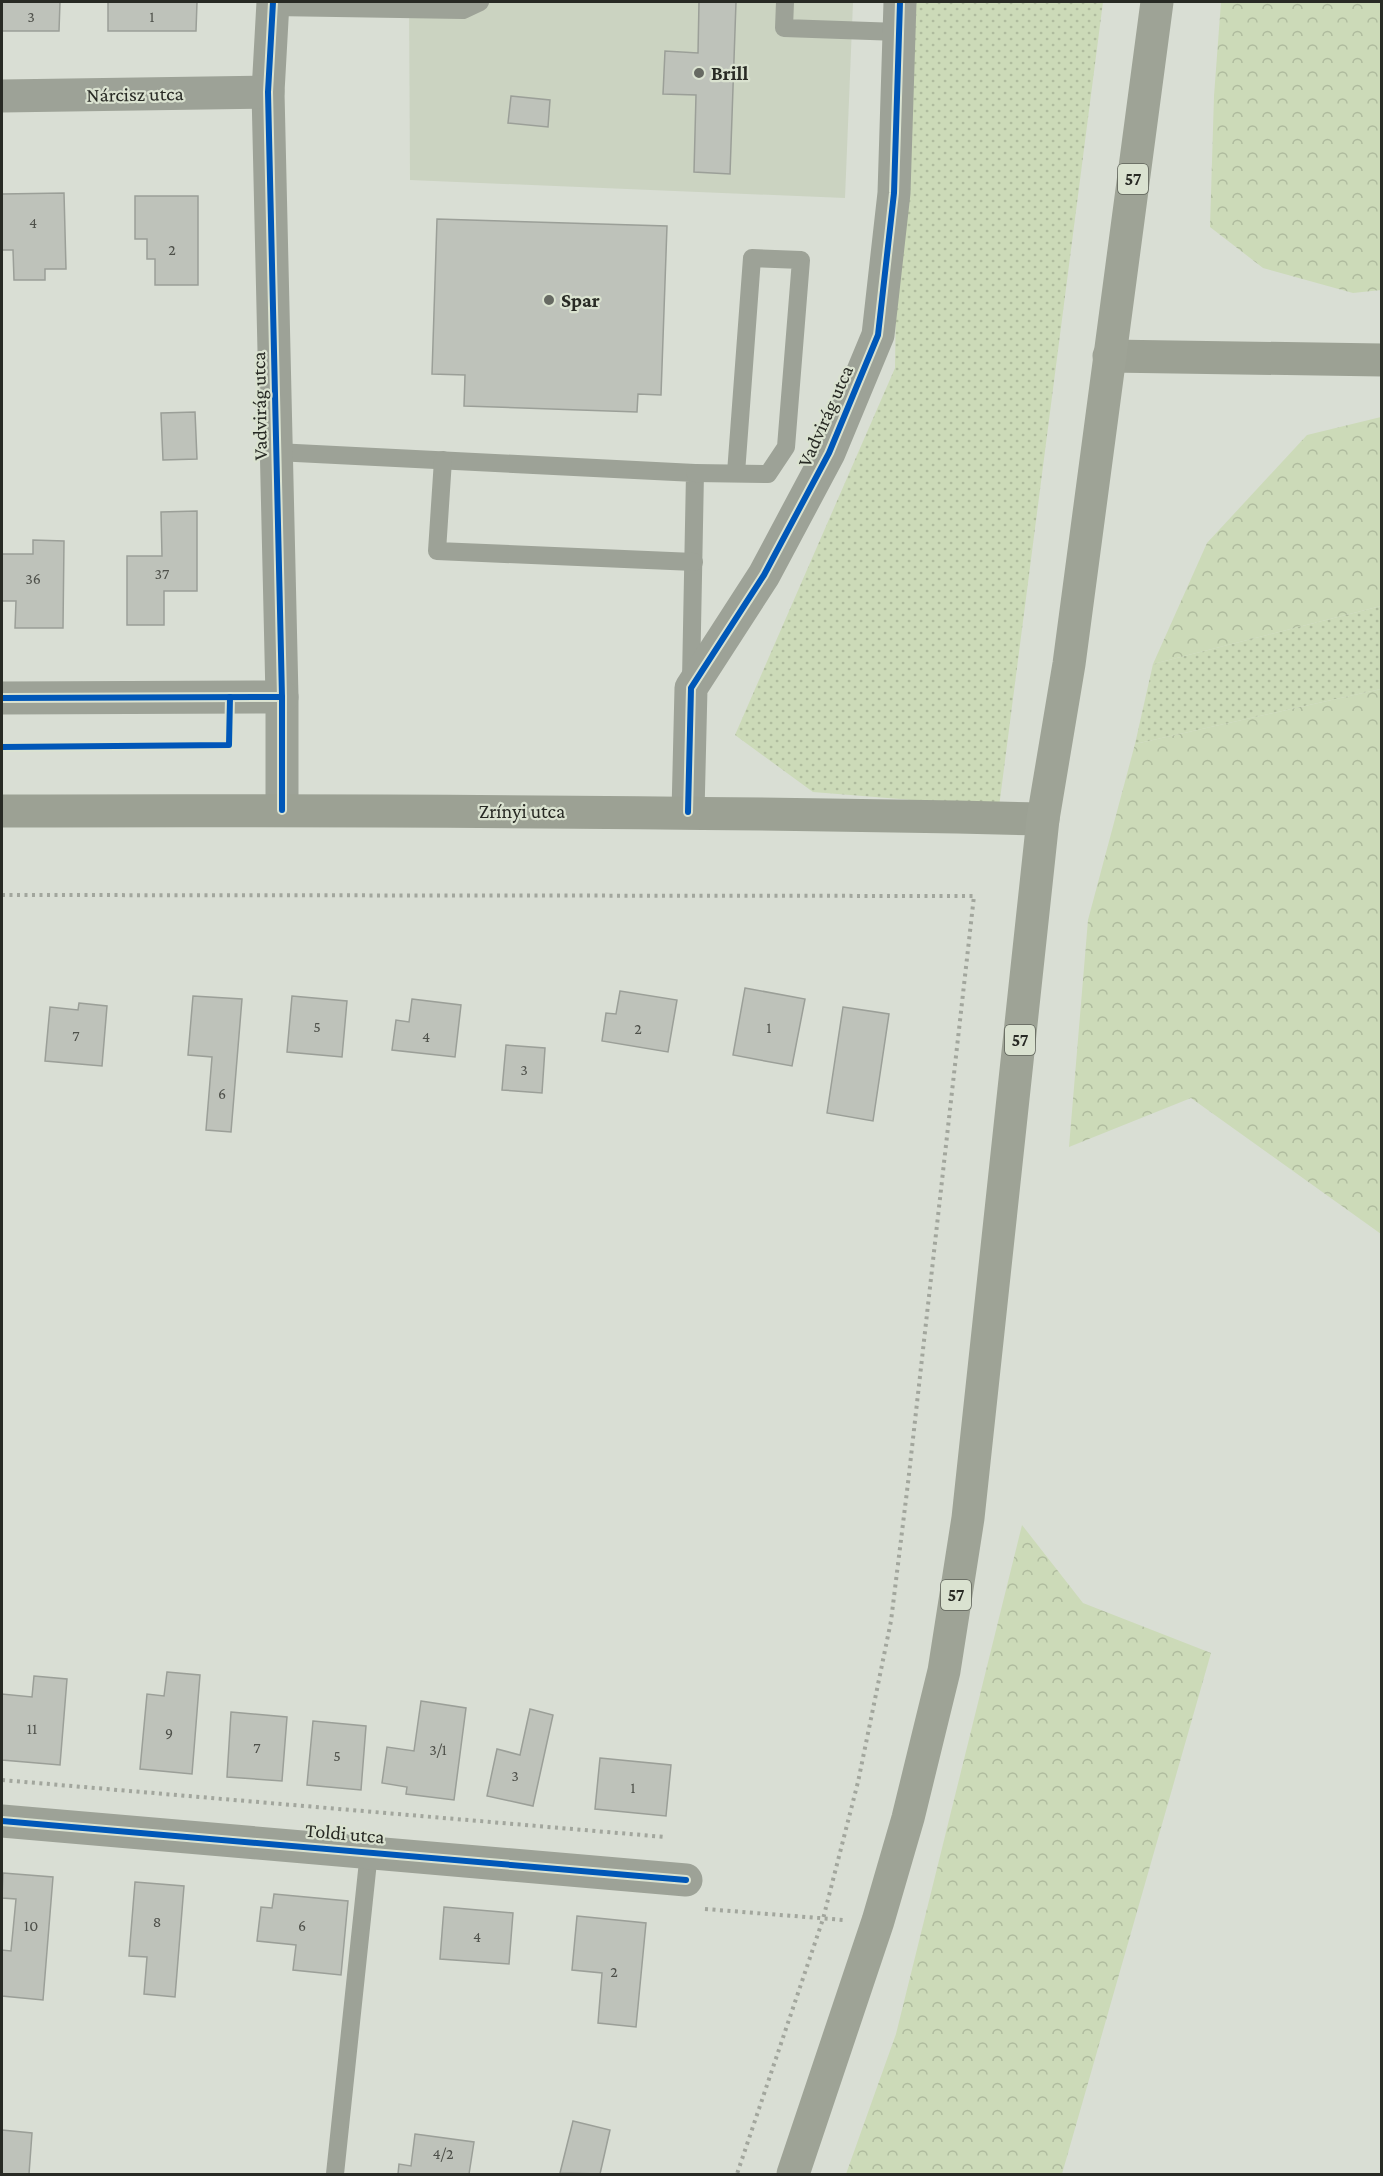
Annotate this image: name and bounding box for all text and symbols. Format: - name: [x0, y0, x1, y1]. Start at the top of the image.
- house number: 3: [27, 8, 35, 25]
- house number: 1: [149, 8, 155, 25]
- place label: Brill: [711, 62, 748, 84]
- marker: Brill: [692, 66, 706, 80]
- street label: Nárcisz utca: [86, 82, 184, 106]
- road number: 57: [1118, 164, 1148, 194]
- house number: 4: [29, 214, 37, 231]
- house number: 2: [168, 241, 176, 258]
- place label: Spar: [561, 289, 600, 311]
- marker: Spar: [542, 293, 556, 307]
- street label: Vadvirág utca: [247, 351, 272, 461]
- street label: Vadvirág utca: [793, 362, 858, 471]
- house number: 37: [155, 565, 170, 582]
- house number: 36: [25, 570, 41, 587]
- street label: Zrínyi utca: [479, 800, 565, 823]
- house number: 5: [313, 1018, 321, 1035]
- house number: 1: [766, 1019, 772, 1036]
- house number: 2: [634, 1020, 642, 1037]
- road number: 57: [1005, 1025, 1035, 1055]
- house number: 7: [72, 1027, 80, 1044]
- house number: 4: [422, 1028, 430, 1045]
- house number: 3: [520, 1061, 528, 1078]
- house number: 6: [218, 1085, 226, 1102]
- road number: 57: [941, 1580, 971, 1610]
- house number: 11: [27, 1720, 37, 1737]
- house number: 9: [165, 1724, 173, 1741]
- house number: 7: [253, 1739, 261, 1756]
- house number: 3/1: [429, 1741, 447, 1758]
- house number: 5: [333, 1747, 341, 1764]
- house number: 3: [511, 1767, 519, 1784]
- house number: 1: [630, 1779, 636, 1796]
- street label: Toldi utca: [304, 1819, 386, 1847]
- house number: 8: [153, 1913, 161, 1930]
- house number: 10: [24, 1917, 38, 1934]
- house number: 6: [298, 1917, 306, 1934]
- house number: 4: [473, 1928, 481, 1945]
- house number: 2: [610, 1963, 618, 1980]
- house number: 4/2: [432, 2145, 454, 2162]

